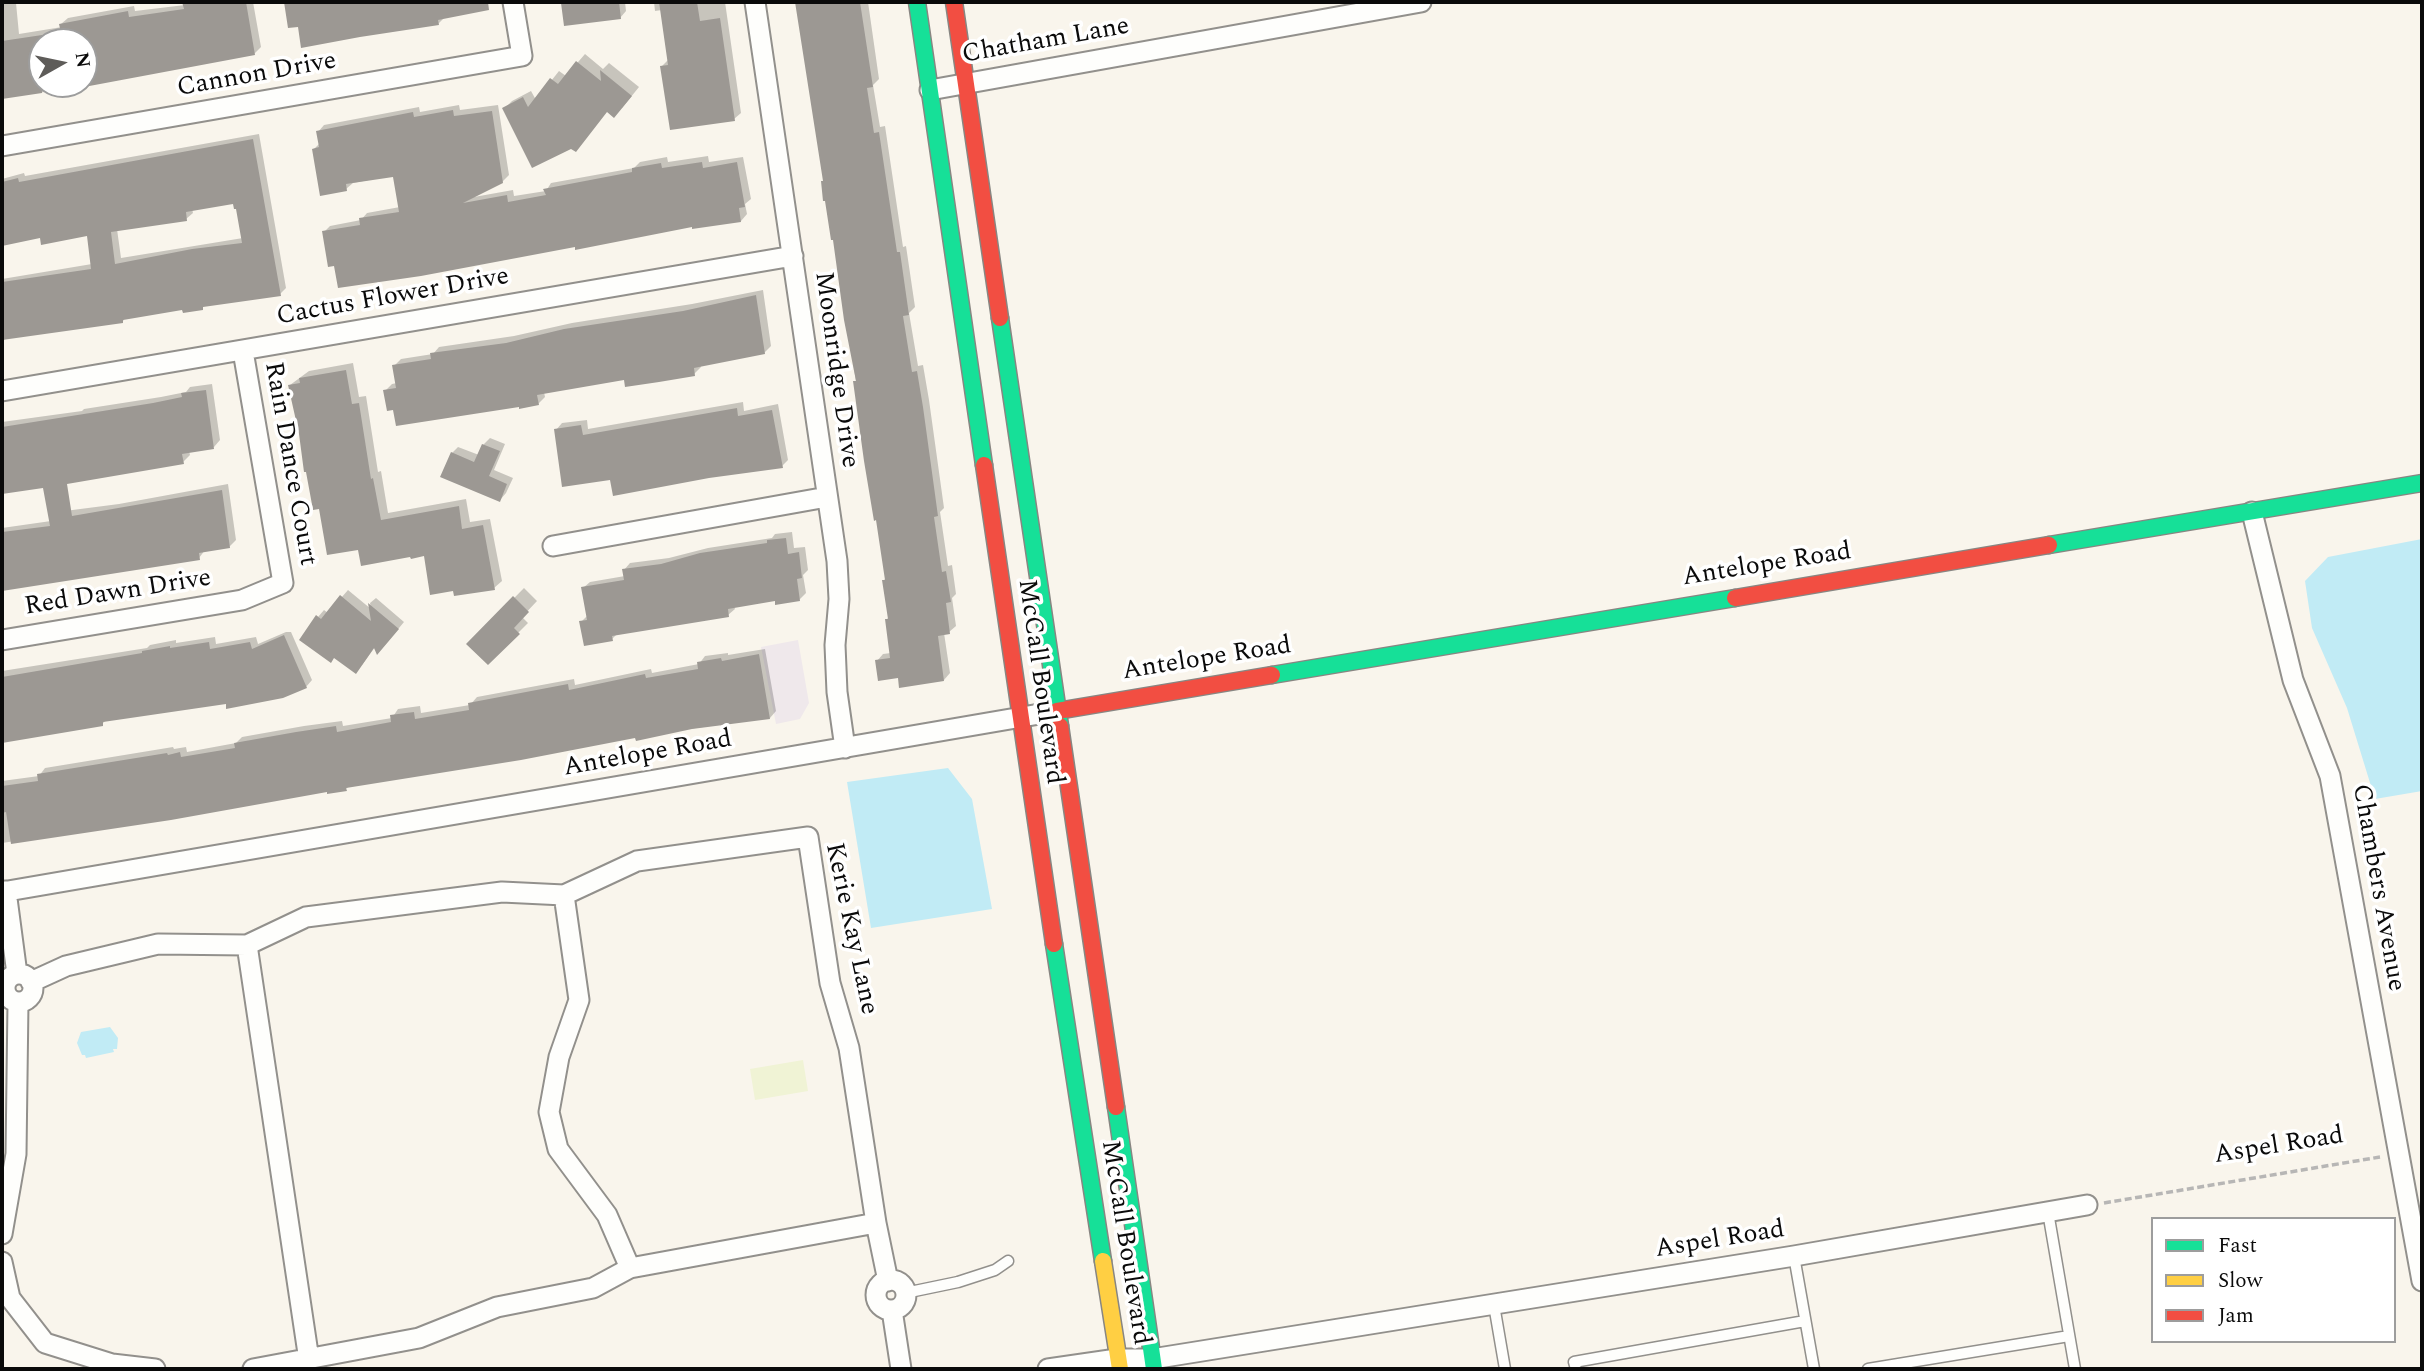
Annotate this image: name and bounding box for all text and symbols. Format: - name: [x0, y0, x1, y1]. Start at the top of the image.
- street label: Chatham Lane: [960, 12, 1132, 72]
- north arrow: [28, 28, 98, 98]
- street label: Cannon Drive: [175, 47, 339, 105]
- text: N: [67, 50, 98, 70]
- street label: Cactus Flower Drive: [274, 262, 512, 334]
- street label: Moonridge Drive: [806, 270, 864, 470]
- street label: Rain Dance Court: [256, 360, 322, 568]
- street label: Antelope Road: [1680, 537, 1854, 595]
- street label: Red Dawn Drive: [22, 564, 214, 624]
- street label: McCall Boulevard: [1009, 577, 1069, 787]
- street label: Antelope Road: [1120, 631, 1294, 689]
- street label: Antelope Road: [561, 725, 735, 785]
- street label: Chambers Avenue: [2343, 782, 2411, 994]
- street label: Kerie Kay Lane: [817, 840, 883, 1018]
- street label: Aspel Road: [2212, 1121, 2346, 1173]
- street label: McCall Boulevard: [1092, 1138, 1156, 1348]
- street label: Aspel Road: [1653, 1215, 1787, 1267]
- legend: [2151, 1217, 2396, 1343]
- text: Fast: [2218, 1230, 2257, 1262]
- text: Slow: [2218, 1265, 2262, 1297]
- text: Jam: [2218, 1300, 2254, 1332]

